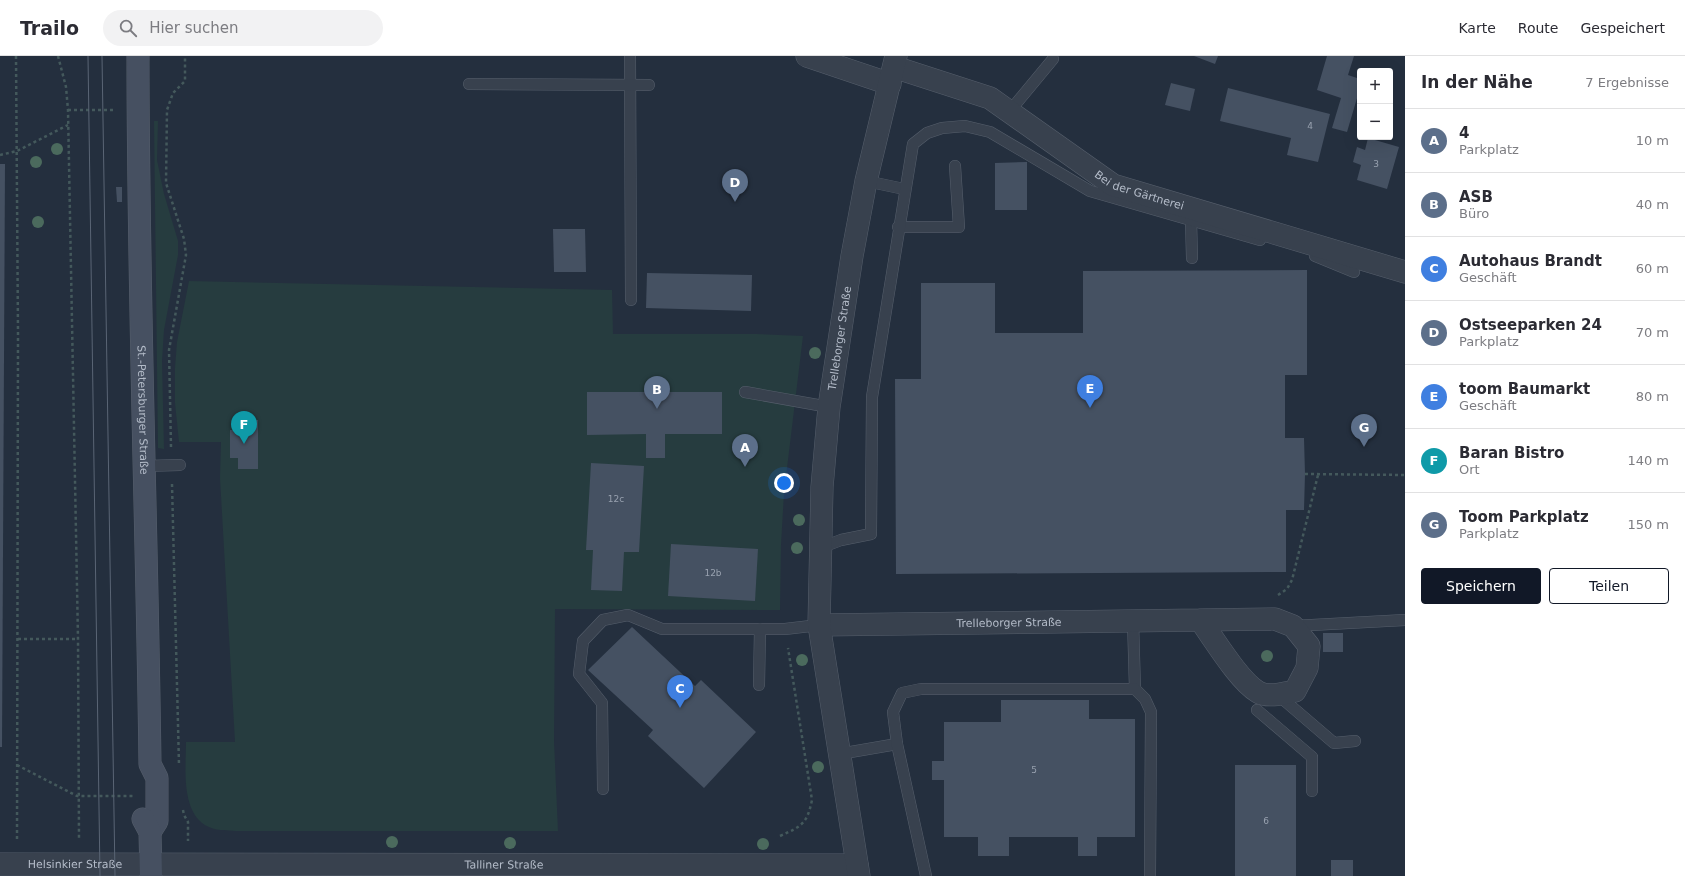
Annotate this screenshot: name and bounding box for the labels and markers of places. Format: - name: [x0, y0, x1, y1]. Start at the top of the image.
- pin: D: [722, 169, 748, 202]
- pin: E: [1077, 375, 1103, 408]
- pin: B: [644, 376, 670, 409]
- pin: F: [231, 411, 257, 444]
- pin: G: [1351, 414, 1377, 447]
- pin: A: [732, 434, 758, 467]
- pin: C: [667, 675, 693, 708]

